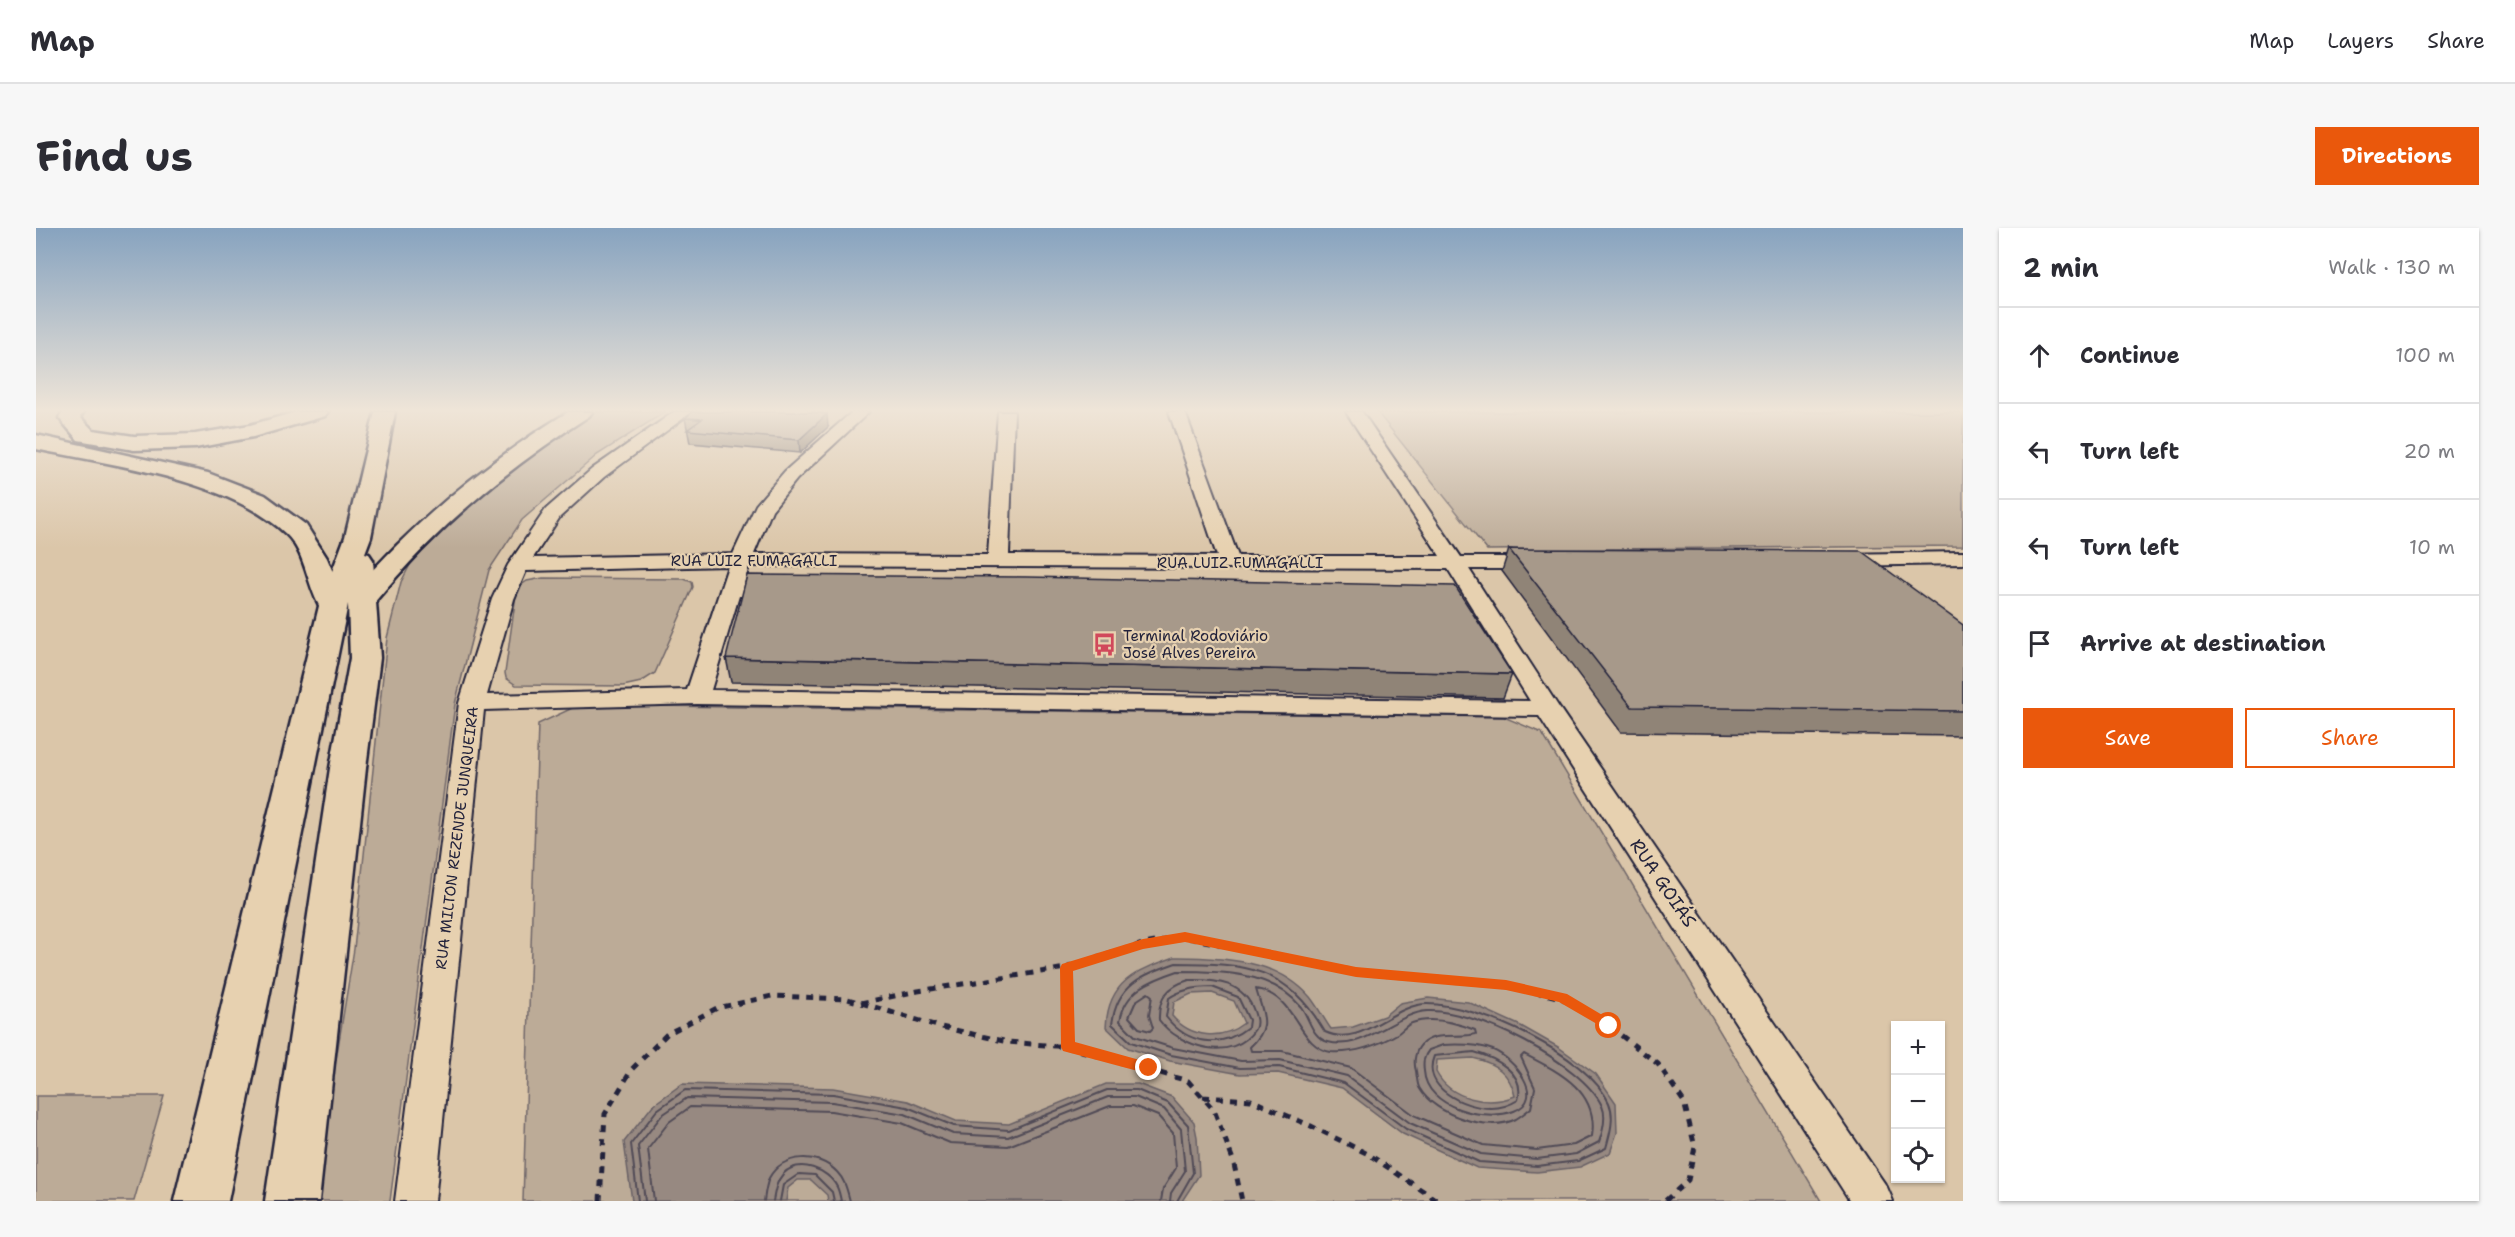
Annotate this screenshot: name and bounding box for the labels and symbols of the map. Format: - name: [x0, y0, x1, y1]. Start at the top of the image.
- street label: RUA LUIZ FUMAGALLI: [671, 551, 837, 571]
- street label: RUA LUIZ FUMAGALLI: [1157, 553, 1323, 573]
- place label: Terminal Rodoviário José Alves Pereira: [1123, 626, 1268, 663]
- bus stop icon: Terminal Rodoviário José Alves Pereira: [1092, 632, 1118, 658]
- street label: RUA MILTON REZENDE JUNQUEIRA: [431, 705, 483, 971]
- street label: RUA GOIÁS: [1625, 834, 1701, 932]
- route start: [1595, 1012, 1621, 1038]
- route end: [1135, 1054, 1161, 1080]

